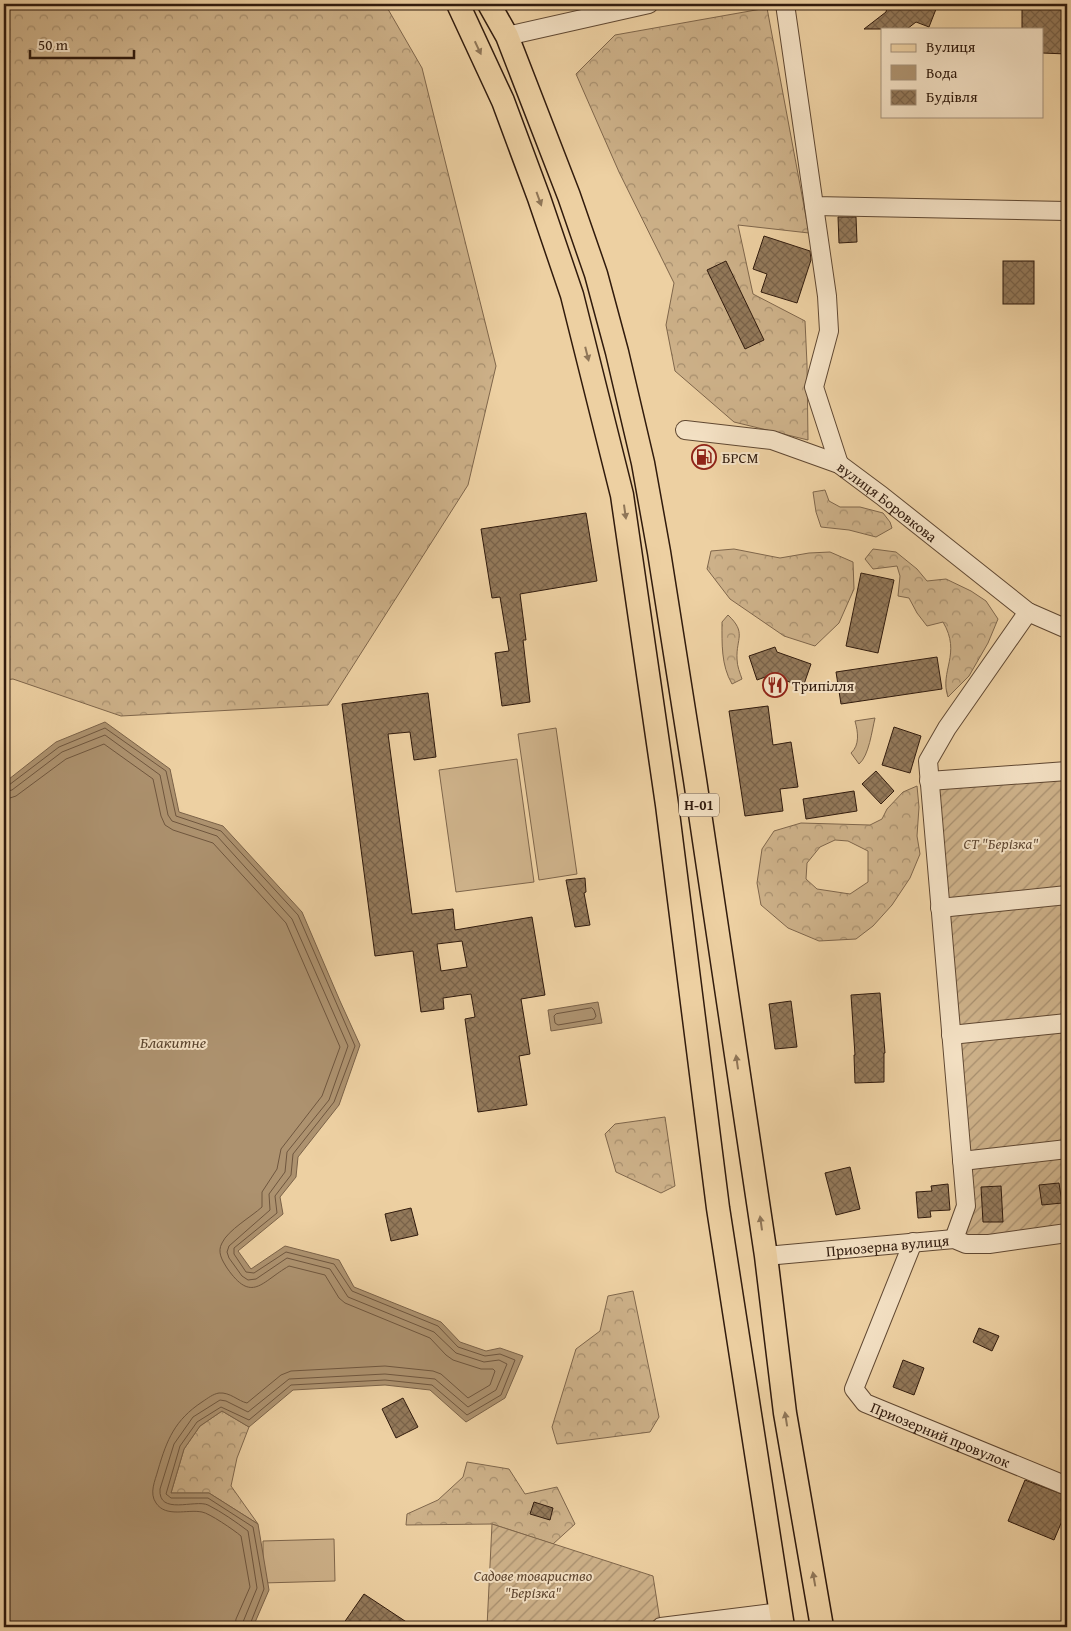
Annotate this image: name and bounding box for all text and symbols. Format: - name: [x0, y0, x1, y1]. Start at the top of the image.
- scale bar: [30, 28, 134, 60]
- legend: [881, 28, 1044, 118]
- text: 50 m: [38, 34, 69, 55]
- text: Вулиця: [926, 36, 976, 57]
- one-way arrow: [475, 41, 483, 55]
- text: Вода: [926, 62, 958, 83]
- text: Будівля: [926, 86, 978, 107]
- one-way arrow: [536, 191, 543, 206]
- one-way arrow: [583, 346, 591, 361]
- fuel station icon: БРСМ: [691, 444, 717, 470]
- place label: БРСМ: [722, 447, 759, 468]
- street label: вулиця Боровкова: [833, 456, 943, 547]
- one-way arrow: [621, 504, 629, 520]
- restaurant icon: Трипілля: [762, 672, 788, 698]
- place label: Трипілля: [792, 675, 855, 696]
- road number: Н-01: [679, 794, 719, 816]
- park label: СТ "Берізка": [964, 833, 1038, 854]
- water label: Блакитне: [140, 1030, 207, 1054]
- one-way arrow: [733, 1054, 741, 1070]
- one-way arrow: [757, 1215, 765, 1231]
- street label: Приозерна вулиця: [825, 1229, 950, 1261]
- street label: Приозерний провулок: [868, 1396, 1014, 1472]
- one-way arrow: [782, 1411, 790, 1427]
- park label: Садове товариство "Берізка": [474, 1565, 593, 1603]
- one-way arrow: [809, 1571, 817, 1587]

